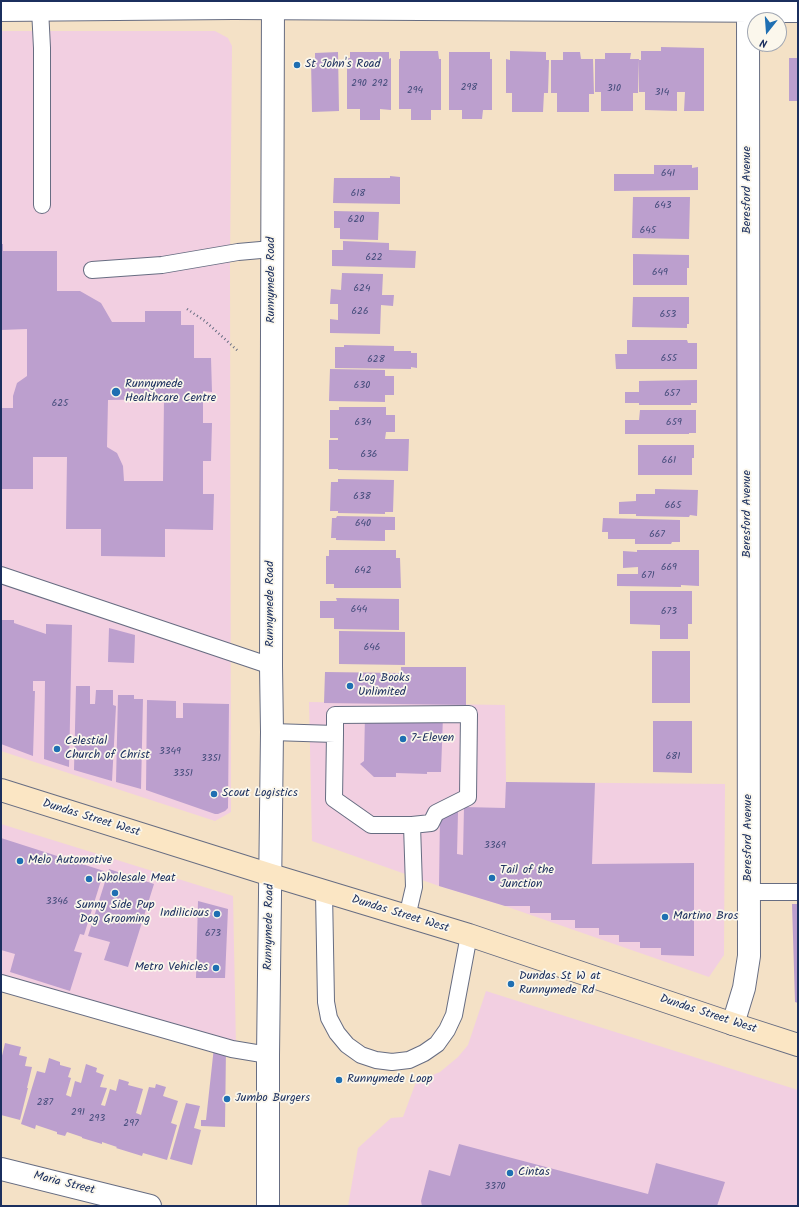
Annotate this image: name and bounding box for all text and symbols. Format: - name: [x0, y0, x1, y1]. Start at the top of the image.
- north arrow: [747, 12, 787, 52]
- text: N: [758, 33, 770, 52]
- place label: St John's Road: [305, 58, 380, 72]
- marker: St John's Road: [292, 60, 302, 70]
- house number: 290: [351, 78, 367, 90]
- house number: 292: [372, 78, 388, 90]
- house number: 298: [461, 82, 477, 94]
- house number: 310: [607, 83, 621, 95]
- house number: 294: [407, 85, 423, 97]
- house number: 314: [655, 87, 669, 99]
- street label: Beresford Avenue: [741, 146, 755, 234]
- house number: 641: [661, 168, 675, 180]
- house number: 618: [351, 188, 365, 200]
- house number: 643: [655, 200, 671, 212]
- house number: 620: [348, 214, 364, 226]
- house number: 645: [640, 225, 656, 237]
- street label: Runnymede Road: [265, 237, 279, 323]
- house number: 622: [365, 252, 383, 264]
- house number: 649: [652, 267, 668, 279]
- house number: 624: [354, 283, 370, 295]
- house number: 626: [352, 306, 368, 318]
- house number: 653: [660, 309, 676, 321]
- house number: 655: [661, 353, 677, 365]
- house number: 628: [367, 354, 385, 366]
- place label: Runnymede Healthcare Centre: [125, 378, 216, 406]
- house number: 630: [354, 380, 370, 392]
- marker: Runnymede Healthcare Centre: [110, 386, 122, 398]
- house number: 657: [664, 388, 680, 400]
- house number: 625: [52, 398, 68, 410]
- house number: 634: [355, 417, 371, 429]
- house number: 659: [666, 417, 682, 429]
- house number: 636: [361, 449, 377, 461]
- house number: 661: [662, 455, 676, 467]
- street label: Beresford Avenue: [741, 470, 755, 558]
- house number: 638: [353, 491, 371, 503]
- house number: 665: [665, 500, 681, 512]
- house number: 640: [355, 518, 371, 530]
- house number: 667: [649, 529, 665, 541]
- street label: Runnymede Road: [264, 561, 278, 647]
- house number: 669: [661, 562, 677, 574]
- house number: 642: [355, 565, 371, 577]
- house number: 671: [641, 570, 655, 582]
- house number: 644: [351, 604, 367, 616]
- house number: 673: [661, 606, 677, 618]
- house number: 646: [364, 642, 380, 654]
- place label: Log Books Unlimited: [358, 672, 410, 700]
- marker: Log Books Unlimited: [345, 681, 355, 691]
- place label: 7-Eleven: [411, 732, 454, 746]
- marker: 7-Eleven: [398, 734, 408, 744]
- place label: Celestial Church of Christ: [65, 735, 150, 763]
- marker: Celestial Church of Christ: [52, 744, 62, 754]
- house number: 3349: [159, 746, 181, 758]
- house number: 681: [666, 751, 680, 763]
- house number: 3351: [201, 753, 221, 765]
- house number: 3351: [173, 768, 193, 780]
- place label: Scout Logistics: [222, 787, 298, 801]
- marker: Scout Logistics: [209, 789, 219, 799]
- street label: Beresford Avenue: [742, 794, 756, 882]
- street label: Dundas Street West: [40, 797, 142, 841]
- house number: 3369: [484, 840, 506, 852]
- place label: Melo Automotive: [28, 854, 112, 868]
- marker: Melo Automotive: [15, 856, 25, 866]
- place label: Tail of the Junction: [500, 864, 554, 892]
- place label: Wholesale Meat: [97, 872, 176, 886]
- marker: Tail of the Junction: [487, 873, 497, 883]
- marker: Wholesale Meat: [84, 874, 94, 884]
- street label: Runnymede Road: [262, 884, 278, 970]
- marker: Sunny Side Pup Dog Grooming: [110, 888, 120, 898]
- street label: Dundas Street West: [349, 893, 451, 937]
- house number: 3346: [46, 896, 68, 908]
- place label: Sunny Side Pup Dog Grooming: [76, 899, 154, 927]
- place label: Indilicious: [160, 907, 209, 921]
- marker: Indilicious: [212, 909, 222, 919]
- place label: Martino Bros: [673, 910, 738, 924]
- marker: Martino Bros: [660, 912, 670, 922]
- house number: 673: [205, 928, 221, 940]
- place label: Metro Vehicles: [134, 961, 208, 975]
- marker: Metro Vehicles: [211, 963, 221, 973]
- place label: Dundas St W at Runnymede Rd: [519, 970, 601, 998]
- marker: Dundas St W at Runnymede Rd: [506, 979, 516, 989]
- street label: Dundas Street West: [658, 993, 758, 1037]
- place label: Runnymede Loop: [347, 1073, 433, 1087]
- marker: Runnymede Loop: [334, 1075, 344, 1085]
- place label: Jumbo Burgers: [235, 1092, 310, 1106]
- marker: Jumbo Burgers: [222, 1094, 232, 1104]
- house number: 287: [37, 1097, 53, 1109]
- house number: 291: [71, 1107, 85, 1119]
- house number: 293: [89, 1113, 105, 1125]
- house number: 297: [123, 1118, 139, 1130]
- place label: Cintas: [518, 1166, 550, 1180]
- marker: Cintas: [505, 1168, 515, 1178]
- street label: Maria Street: [32, 1169, 96, 1199]
- house number: 3370: [484, 1181, 506, 1193]

